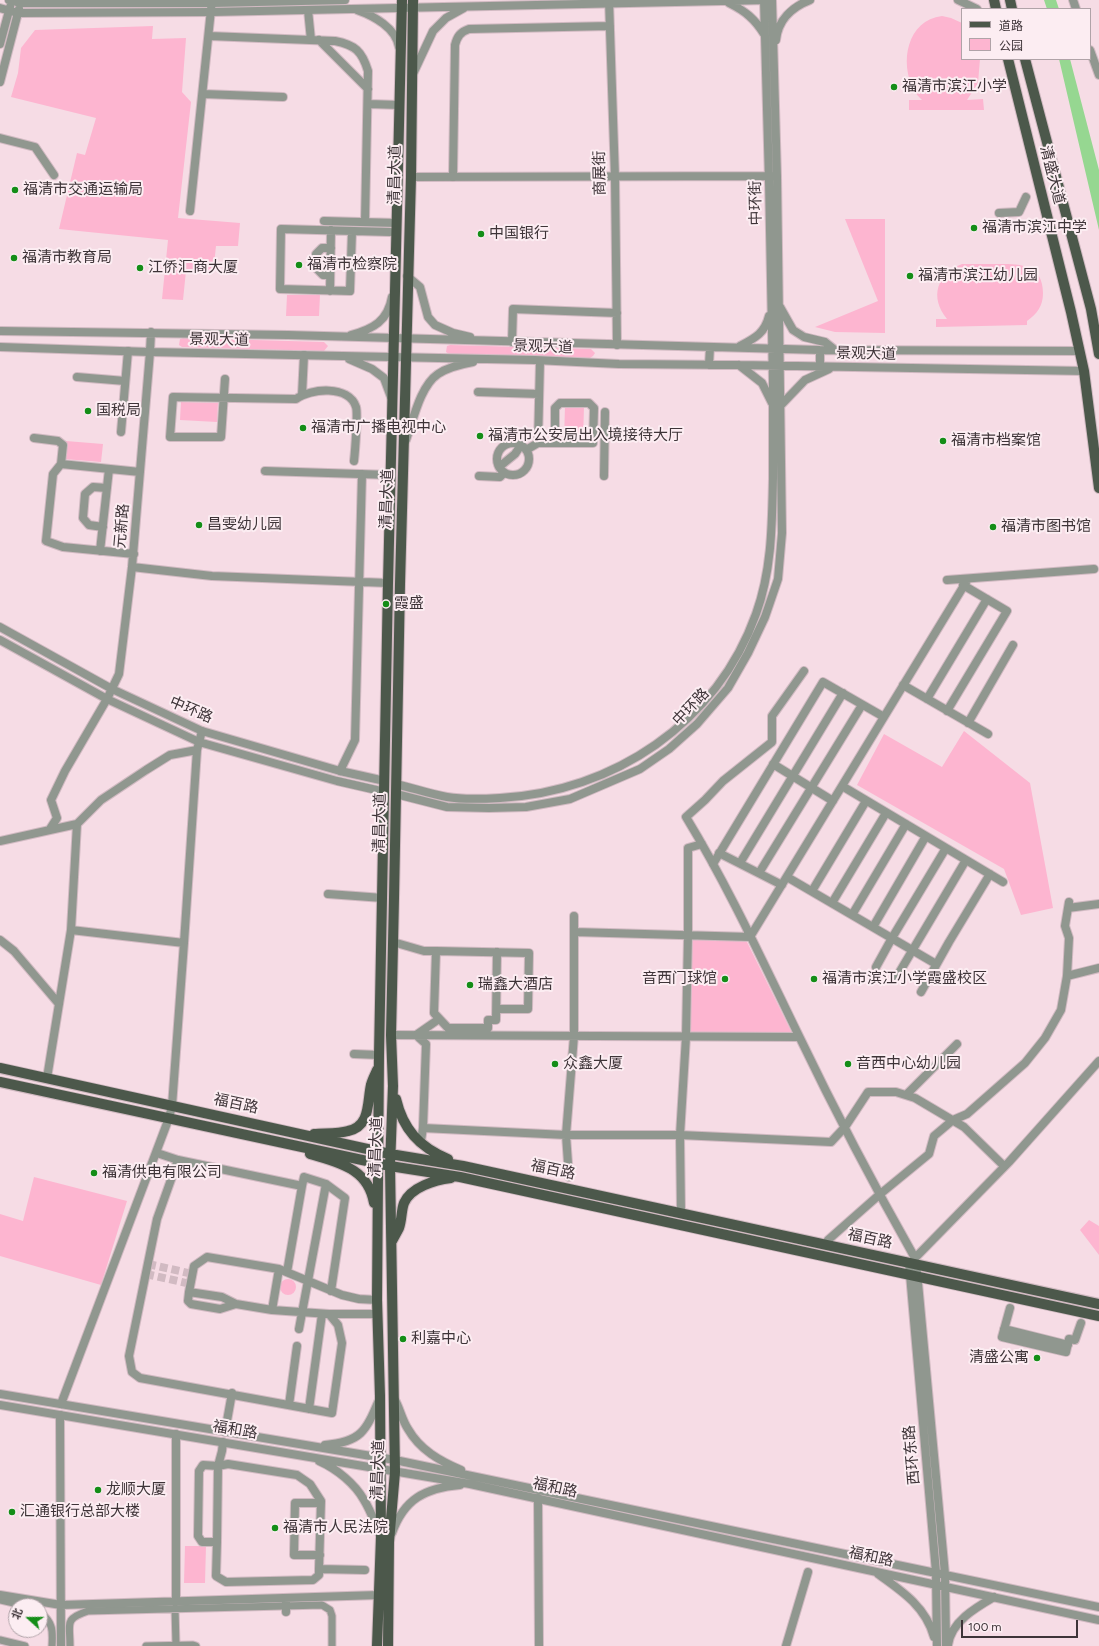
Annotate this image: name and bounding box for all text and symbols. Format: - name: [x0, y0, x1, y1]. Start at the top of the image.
- legend: [961, 8, 1091, 60]
- text: 道路: [999, 19, 1023, 33]
- text: 公园: [999, 39, 1023, 53]
- place label: 福清市滨江小学: [902, 78, 1007, 96]
- marker: 福清市滨江小学: [889, 82, 899, 92]
- street label: 清盛大道: [1036, 144, 1068, 206]
- street label: 清昌大道: [385, 145, 405, 205]
- street label: 商展街: [591, 150, 609, 196]
- street label: 中环街: [747, 180, 765, 226]
- place label: 福清市交通运输局: [23, 181, 143, 199]
- marker: 福清市交通运输局: [10, 185, 20, 195]
- place label: 福清市滨江中学: [982, 219, 1087, 237]
- marker: 福清市滨江中学: [969, 223, 979, 233]
- place label: 中国银行: [489, 225, 549, 243]
- marker: 中国银行: [476, 229, 486, 239]
- place label: 福清市教育局: [22, 249, 112, 267]
- marker: 福清市教育局: [9, 253, 19, 263]
- place label: 福清市检察院: [307, 256, 397, 274]
- place label: 江侨汇商大厦: [148, 259, 238, 277]
- marker: 福清市检察院: [294, 260, 304, 270]
- marker: 江侨汇商大厦: [135, 263, 145, 273]
- place label: 福清市滨江幼儿园: [918, 267, 1038, 285]
- marker: 福清市滨江幼儿园: [905, 271, 915, 281]
- street label: 景观大道: [189, 330, 249, 350]
- street label: 景观大道: [513, 337, 573, 357]
- street label: 景观大道: [836, 344, 896, 364]
- place label: 国税局: [96, 402, 141, 420]
- marker: 国税局: [83, 406, 93, 416]
- place label: 福清市广播电视中心: [311, 419, 446, 437]
- marker: 福清市广播电视中心: [298, 423, 308, 433]
- place label: 福清市公安局出入境接待大厅: [488, 427, 683, 445]
- marker: 福清市公安局出入境接待大厅: [475, 431, 485, 441]
- place label: 福清市档案馆: [951, 432, 1041, 450]
- marker: 福清市档案馆: [938, 436, 948, 446]
- street label: 清昌大道: [377, 469, 397, 529]
- street label: 元新路: [111, 503, 133, 549]
- place label: 昌雯幼儿园: [207, 516, 282, 534]
- place label: 福清市图书馆: [1001, 518, 1091, 536]
- marker: 昌雯幼儿园: [194, 520, 204, 530]
- marker: 福清市图书馆: [988, 522, 998, 532]
- place label: 霞盛: [394, 595, 424, 613]
- marker: 霞盛: [381, 599, 391, 609]
- street label: 中环路: [669, 685, 713, 729]
- street label: 中环路: [167, 693, 215, 727]
- street label: 清昌大道: [370, 793, 390, 853]
- place label: 音西门球馆: [642, 970, 717, 988]
- place label: 福清市滨江小学霞盛校区: [822, 970, 987, 988]
- marker: 音西门球馆: [720, 974, 730, 984]
- marker: 福清市滨江小学霞盛校区: [809, 974, 819, 984]
- place label: 瑞鑫大酒店: [478, 976, 553, 994]
- marker: 瑞鑫大酒店: [465, 980, 475, 990]
- place label: 众鑫大厦: [563, 1055, 623, 1073]
- place label: 音西中心幼儿园: [856, 1055, 961, 1073]
- marker: 众鑫大厦: [550, 1059, 560, 1069]
- marker: 音西中心幼儿园: [843, 1059, 853, 1069]
- street label: 福百路: [212, 1091, 260, 1117]
- street label: 清昌大道: [366, 1117, 386, 1177]
- street label: 福百路: [529, 1157, 577, 1183]
- place label: 福清供电有限公司: [102, 1164, 222, 1182]
- marker: 福清供电有限公司: [89, 1168, 99, 1178]
- street label: 福百路: [846, 1226, 894, 1252]
- place label: 利嘉中心: [411, 1330, 471, 1348]
- marker: 利嘉中心: [398, 1334, 408, 1344]
- place label: 清盛公寓: [969, 1349, 1029, 1367]
- marker: 清盛公寓: [1032, 1353, 1042, 1363]
- street label: 福和路: [211, 1417, 259, 1443]
- street label: 西环东路: [900, 1424, 924, 1486]
- street label: 清昌大道: [368, 1440, 388, 1500]
- street label: 福和路: [531, 1475, 579, 1501]
- place label: 龙顺大厦: [106, 1481, 166, 1499]
- marker: 龙顺大厦: [93, 1485, 103, 1495]
- place label: 汇通银行总部大楼: [20, 1503, 140, 1521]
- marker: 汇通银行总部大楼: [7, 1507, 17, 1517]
- place label: 福清市人民法院: [283, 1519, 388, 1537]
- marker: 福清市人民法院: [270, 1523, 280, 1533]
- street label: 福和路: [847, 1544, 895, 1570]
- north arrow: [8, 1598, 48, 1638]
- text: 北: [9, 1606, 25, 1621]
- scale bar: [963, 1612, 1080, 1638]
- text: 100 m: [968, 1620, 1002, 1634]

